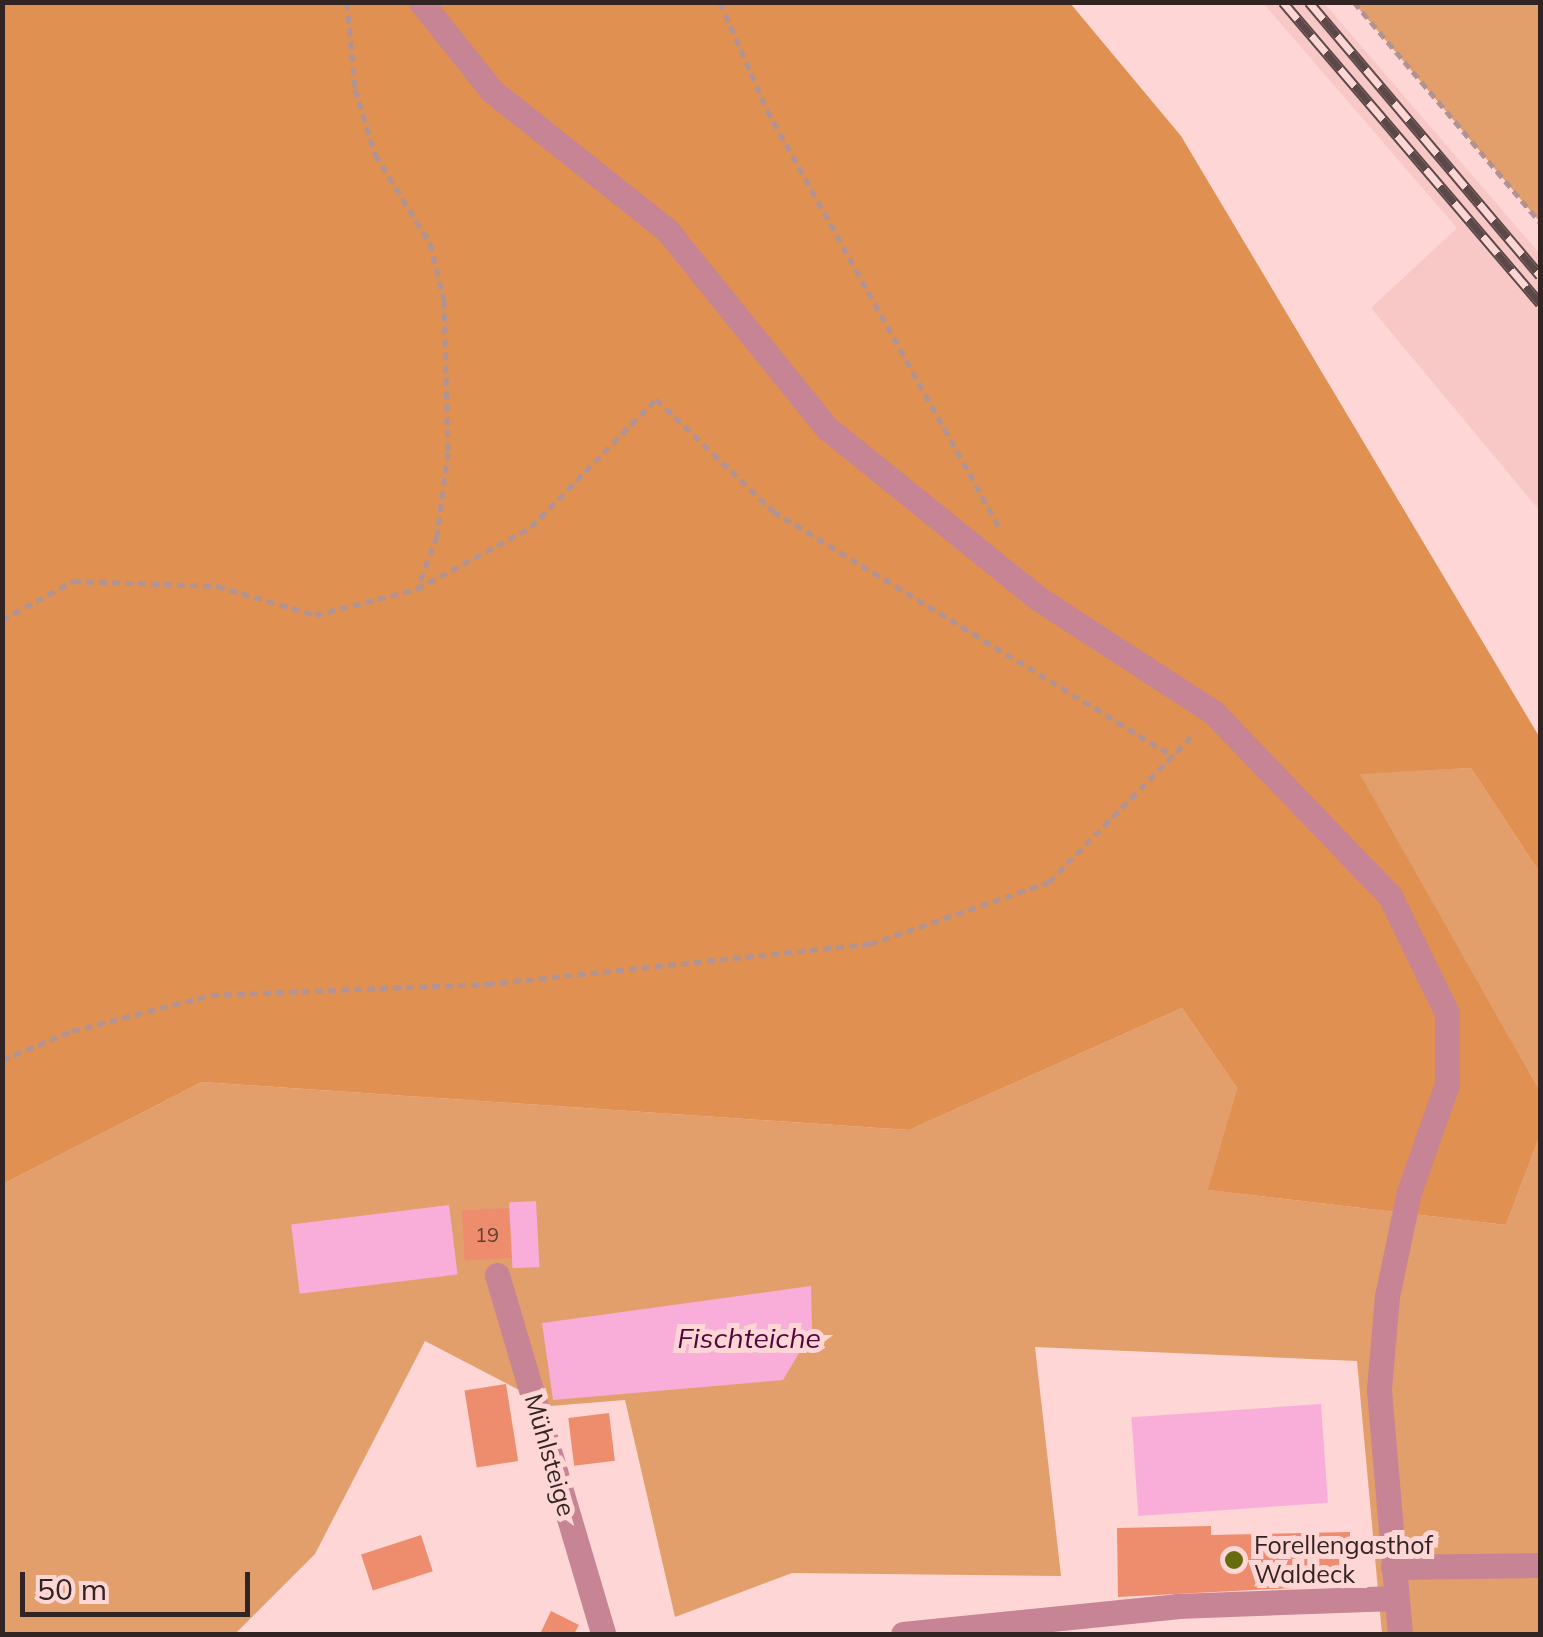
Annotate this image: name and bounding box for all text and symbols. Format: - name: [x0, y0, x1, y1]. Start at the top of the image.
- house number: 19: [475, 1222, 499, 1246]
- water label: Fischteiche: [677, 1321, 821, 1355]
- street label: Mühlsteige: [518, 1390, 582, 1520]
- place label: Forellengasthof Waldeck: [1254, 1531, 1433, 1590]
- marker: Forellengasthof Waldeck: [1223, 1549, 1245, 1571]
- scale bar: [25, 1552, 255, 1614]
- text: 50 m: [37, 1570, 107, 1608]

